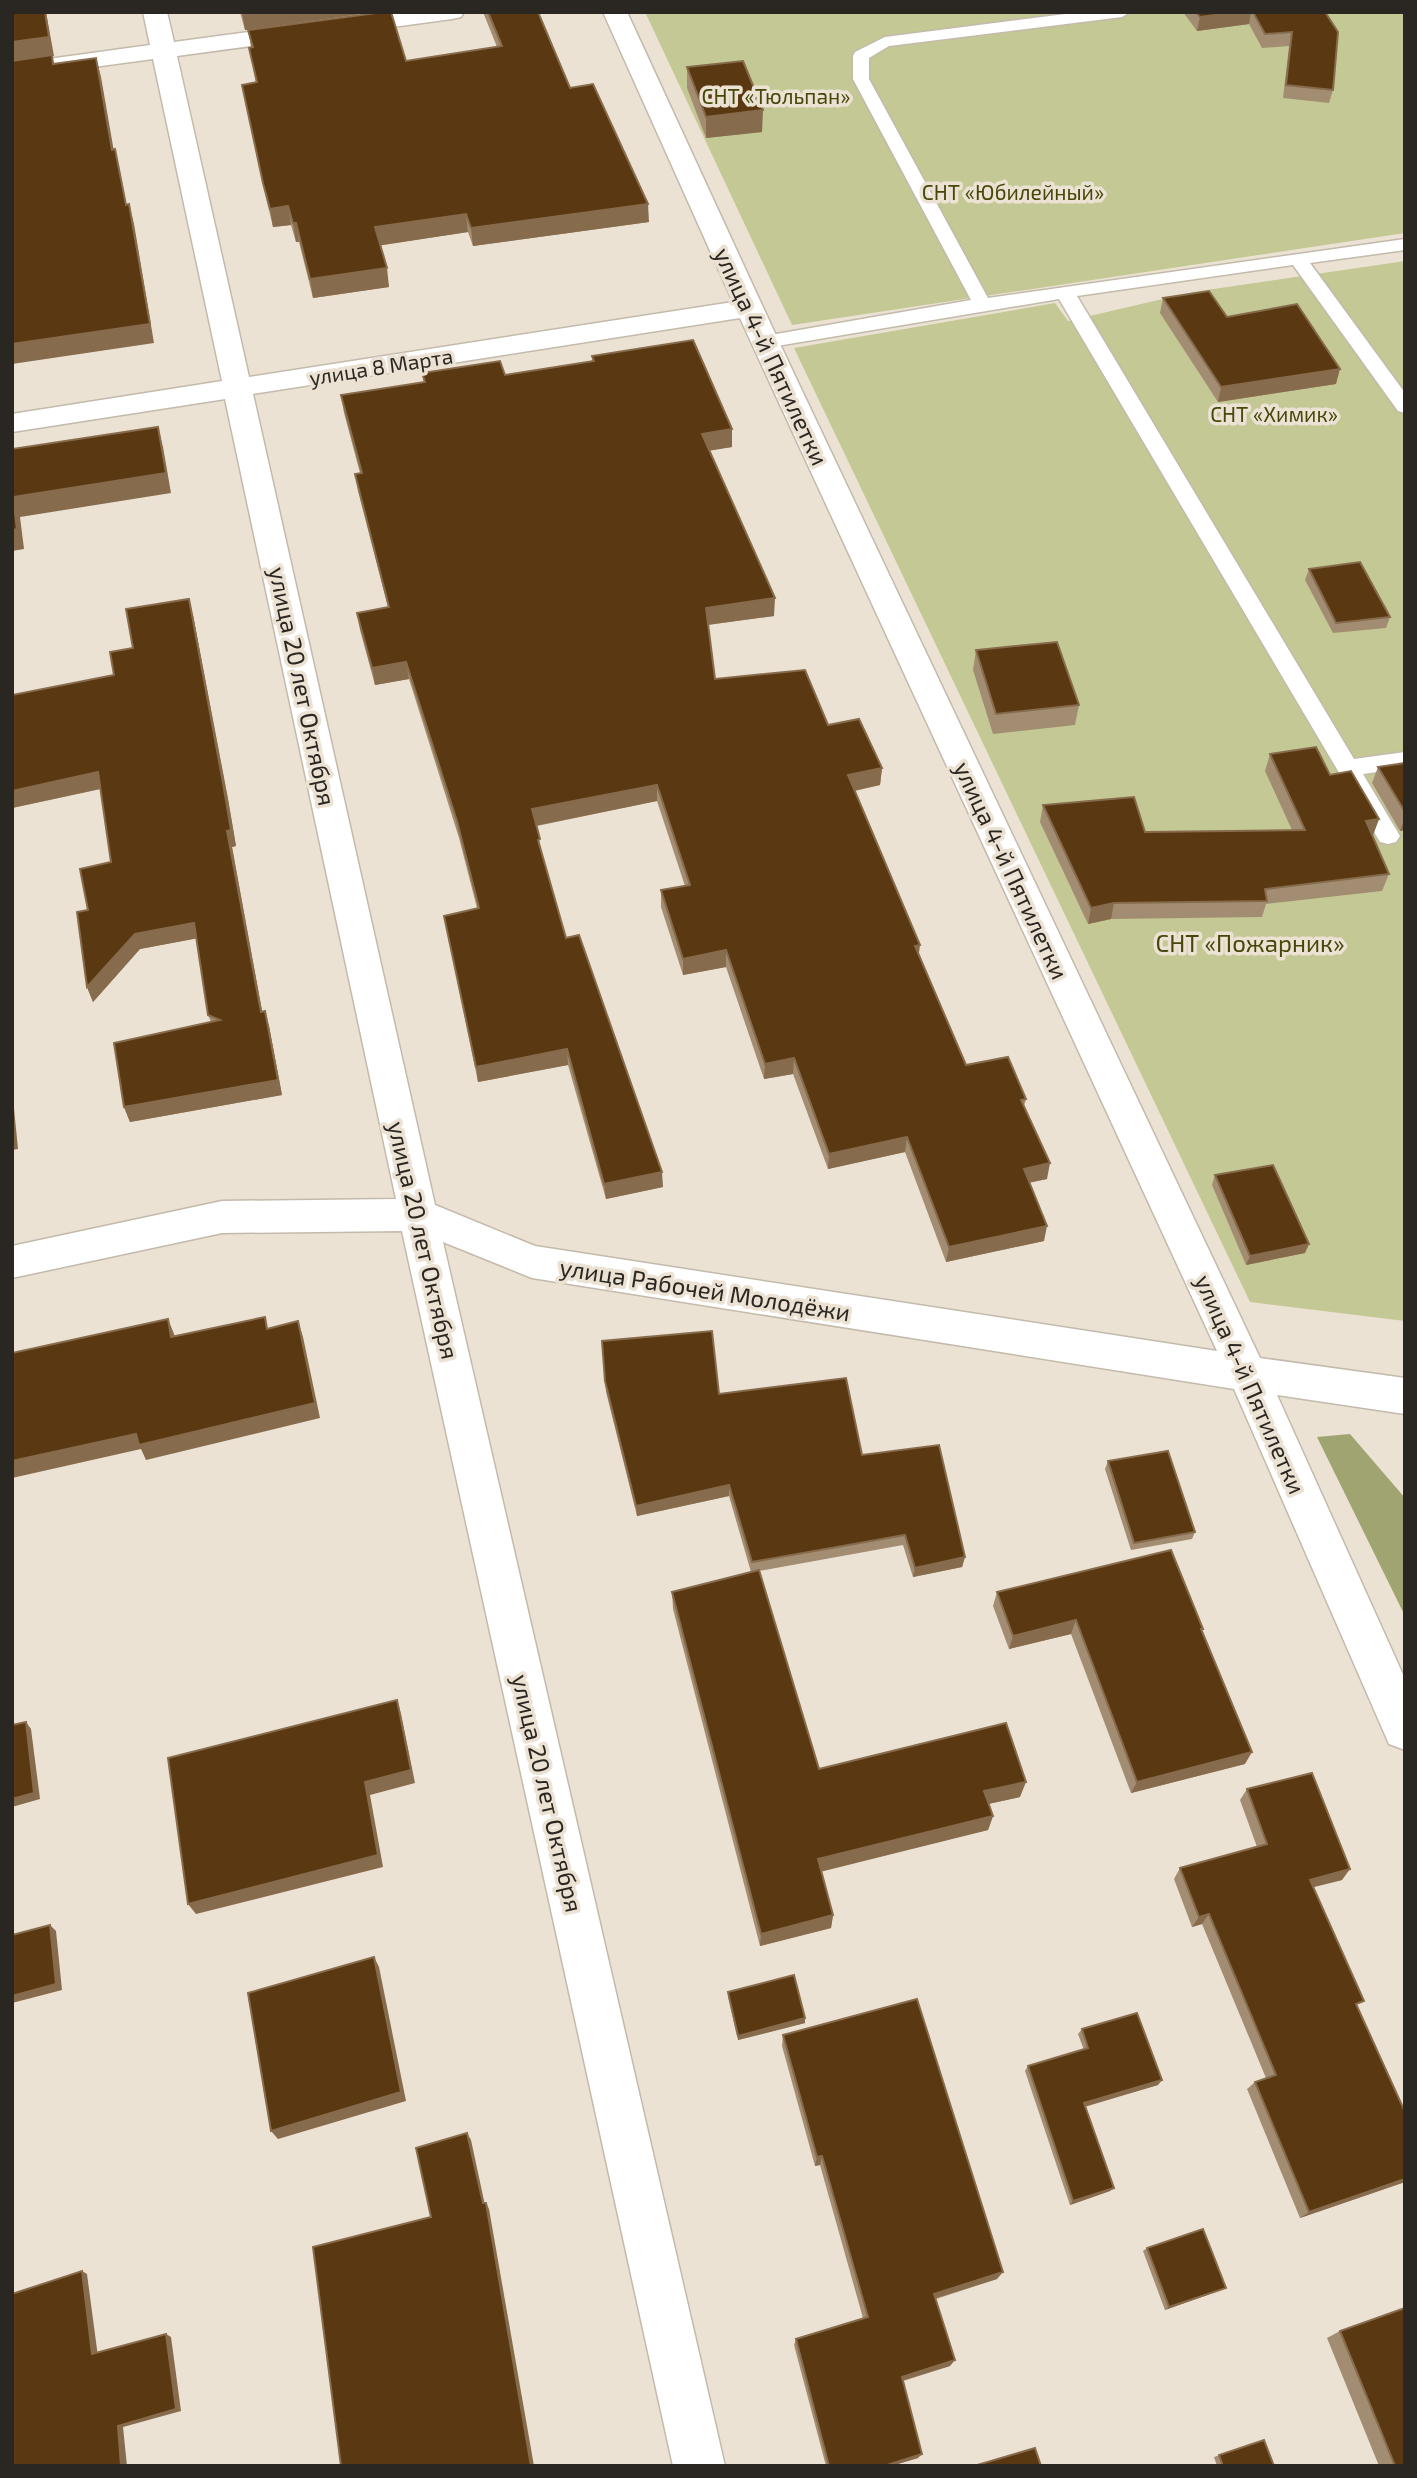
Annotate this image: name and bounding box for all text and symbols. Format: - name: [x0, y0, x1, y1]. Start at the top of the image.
- park label: СНТ «Тюльпан»: [702, 83, 850, 108]
- park label: СНТ «Юбилейный»: [922, 179, 1104, 204]
- street label: улица 4-й Пятилетки: [708, 242, 835, 470]
- street label: улица 8 Марта: [307, 342, 455, 391]
- park label: СНТ «Химик»: [1210, 401, 1338, 426]
- street label: улица 20 лет Октября: [263, 564, 342, 808]
- street label: улица 4-й Пятилетки: [948, 756, 1075, 984]
- park label: СНТ «Пожарник»: [1155, 928, 1345, 957]
- street label: улица 20 лет Октября: [382, 1118, 465, 1362]
- street label: улица Рабочей Молодёжи: [558, 1252, 852, 1327]
- street label: улица 4-й Пятилетки: [1189, 1270, 1312, 1499]
- street label: улица 20 лет Октября: [506, 1671, 589, 1915]

